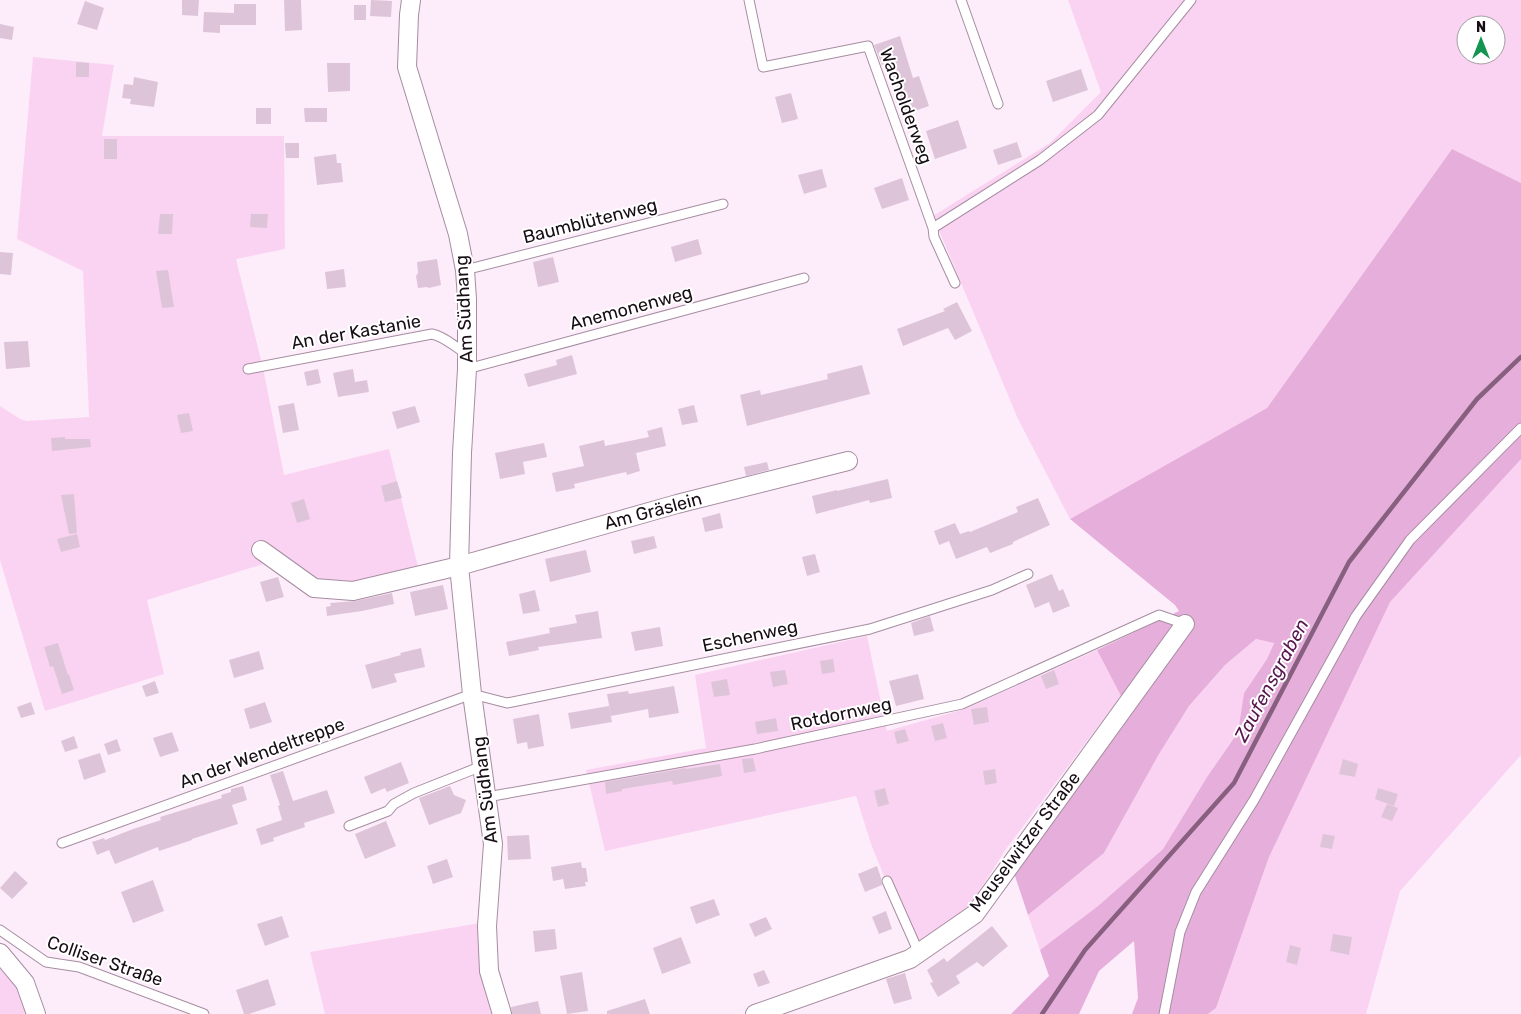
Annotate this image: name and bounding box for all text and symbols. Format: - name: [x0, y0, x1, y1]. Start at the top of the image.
- north arrow: [1456, 15, 1506, 65]
- text: N: [1476, 19, 1486, 36]
- street label: Wacholderweg: [875, 45, 937, 167]
- street label: Baumblütenweg: [521, 194, 659, 248]
- street label: Am Südhang: [450, 255, 478, 363]
- street label: Anemonenweg: [567, 281, 695, 335]
- street label: An der Kastanie: [290, 310, 422, 354]
- street label: Am Gräslein: [602, 487, 704, 535]
- street label: Eschenweg: [700, 615, 800, 657]
- water label: Zaufensgraben: [1229, 615, 1314, 747]
- street label: Rotdornweg: [789, 693, 893, 735]
- street label: An der Wendeltreppe: [176, 713, 348, 793]
- street label: Am Südhang: [468, 735, 502, 845]
- street label: Meuselwitzer Straße: [965, 767, 1085, 917]
- street label: Colliser Straße: [44, 931, 166, 991]

